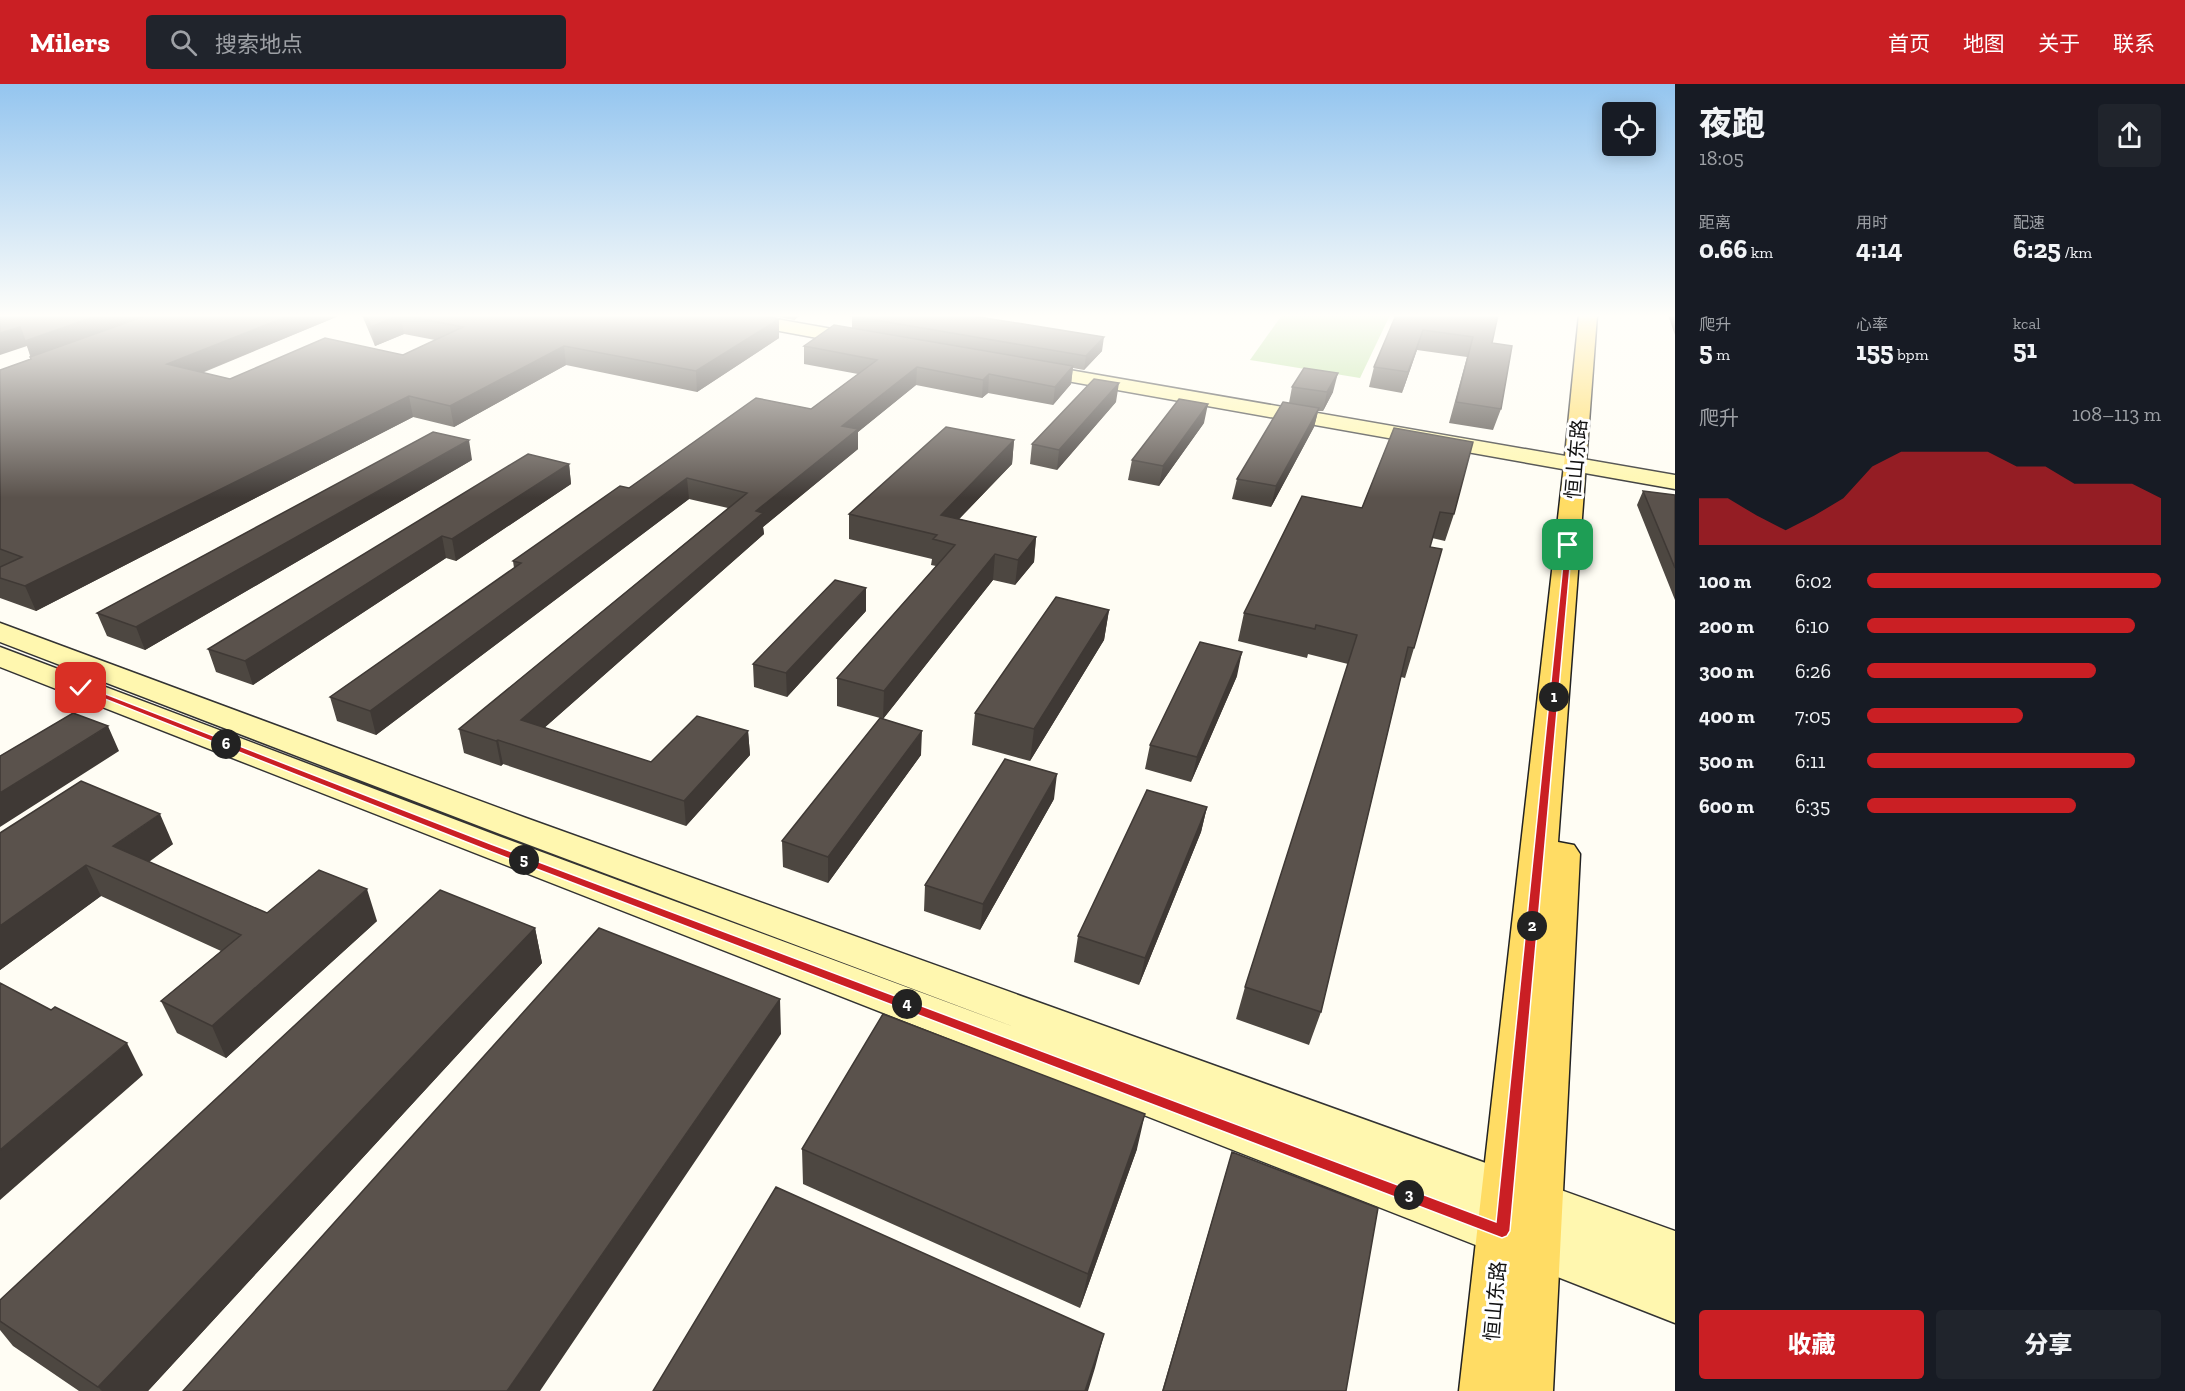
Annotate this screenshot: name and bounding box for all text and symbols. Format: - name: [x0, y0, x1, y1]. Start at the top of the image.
- search box: [146, 15, 566, 69]
- text: Milers: [30, 26, 110, 59]
- icon: search: [167, 26, 200, 59]
- text: 搜索地点: [215, 31, 303, 58]
- text: 首页: [1888, 31, 1930, 56]
- text: 地图: [1963, 31, 2005, 56]
- text: 关于: [2038, 31, 2080, 56]
- text: 联系: [2113, 31, 2155, 56]
- map controls: [1602, 102, 1656, 156]
- button: locate: [1602, 102, 1656, 156]
- text: 夜跑: [1699, 104, 1765, 143]
- button: share: [2098, 104, 2161, 167]
- text: 18:05: [1699, 146, 1744, 170]
- text: 距离: [1699, 213, 1731, 232]
- text: 用时: [1856, 213, 1888, 232]
- text: 配速: [2013, 213, 2045, 232]
- text: 0.66: [1699, 233, 1747, 265]
- text: 4:14: [1856, 233, 1903, 265]
- text: 6:25: [2013, 233, 2061, 265]
- text: km: [1747, 243, 1773, 262]
- text: /km: [2061, 243, 2092, 262]
- text: kcal: [2013, 314, 2040, 333]
- text: 爬升: [1699, 315, 1731, 334]
- text: 心率: [1856, 315, 1888, 334]
- text: 51: [2013, 333, 2037, 365]
- text: 5: [1699, 335, 1713, 367]
- text: 155: [1856, 335, 1894, 367]
- text: m: [1713, 345, 1730, 364]
- text: bpm: [1894, 345, 1928, 364]
- text: 108–113 m: [2072, 402, 2161, 426]
- text: 爬升: [1699, 406, 1739, 430]
- street label: 恒山东路: [1561, 418, 1591, 500]
- pin: [1542, 519, 1593, 570]
- icon: arrive: [1551, 528, 1584, 561]
- text: 100 m: [1699, 569, 1751, 593]
- text: 6:02: [1795, 569, 1832, 593]
- text: 200 m: [1699, 614, 1754, 638]
- text: 6:10: [1795, 614, 1829, 638]
- text: 300 m: [1699, 659, 1754, 683]
- text: 6:26: [1795, 659, 1831, 683]
- pin: [55, 662, 106, 713]
- icon: check: [64, 671, 97, 704]
- pin: 1: [1539, 682, 1569, 712]
- text: 1: [1551, 687, 1557, 706]
- text: 400 m: [1699, 704, 1755, 728]
- text: 7:05: [1795, 704, 1831, 728]
- pin: 6: [211, 729, 241, 759]
- text: 6: [222, 734, 230, 753]
- text: 500 m: [1699, 749, 1754, 773]
- text: 6:11: [1795, 749, 1826, 773]
- text: 600 m: [1699, 794, 1754, 818]
- text: 6:35: [1795, 794, 1830, 818]
- pin: 5: [509, 845, 539, 875]
- text: 5: [520, 850, 528, 869]
- pin: 2: [1517, 911, 1547, 941]
- text: 2: [1528, 916, 1536, 935]
- pin: 4: [892, 989, 922, 1019]
- text: 4: [902, 994, 912, 1013]
- pin: 3: [1394, 1180, 1424, 1210]
- text: 3: [1405, 1185, 1413, 1204]
- street label: 恒山东路: [1480, 1260, 1510, 1342]
- button: 收藏: [1699, 1310, 1924, 1379]
- button: 分享: [1936, 1310, 2161, 1379]

